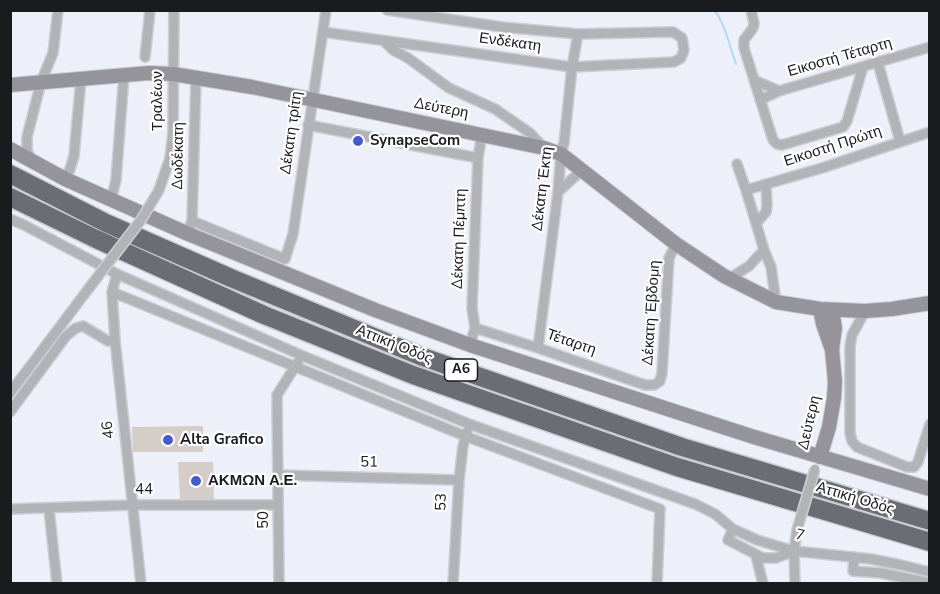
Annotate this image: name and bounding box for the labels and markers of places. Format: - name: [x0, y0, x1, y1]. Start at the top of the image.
- place label: SynapseCom: [370, 132, 460, 150]
- marker: SynapseCom: [351, 134, 365, 148]
- place label: Alta Grafico: [180, 431, 264, 449]
- marker: Alta Grafico: [161, 433, 175, 447]
- place label: ΑΚΜΩΝ Α.Ε.: [208, 472, 297, 490]
- marker: ΑΚΜΩΝ Α.Ε.: [189, 474, 203, 488]

